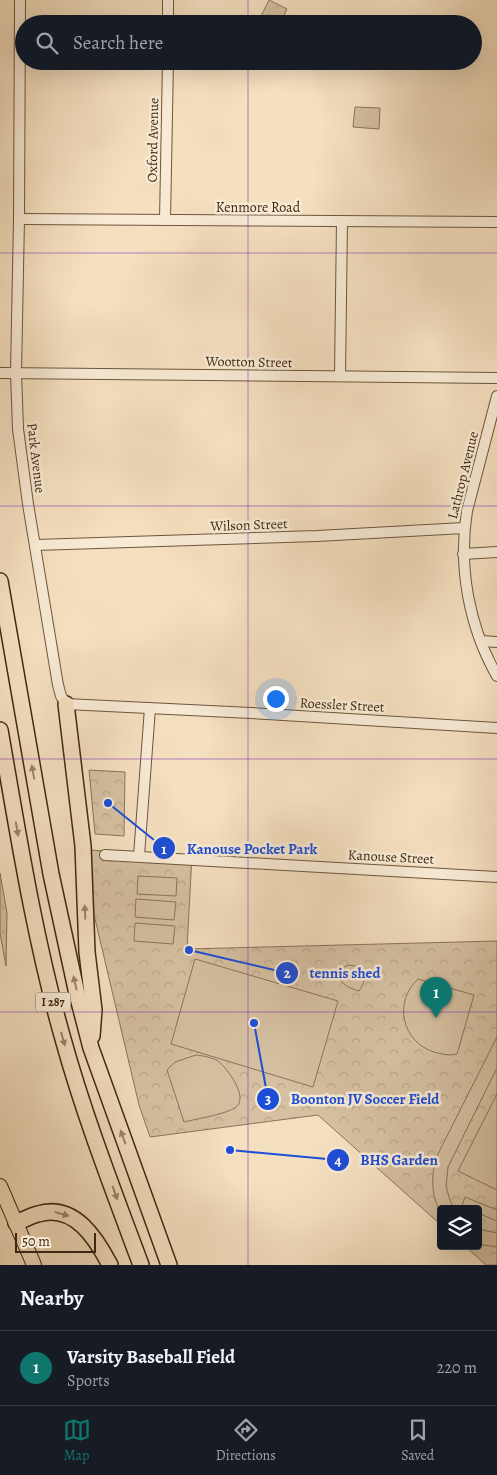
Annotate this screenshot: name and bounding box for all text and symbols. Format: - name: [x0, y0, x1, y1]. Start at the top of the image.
- search box: [15, 15, 482, 70]
- icon: search: [33, 29, 61, 57]
- text: Search here: [73, 30, 163, 56]
- street label: Oxford Avenue: [143, 97, 163, 183]
- street label: Kenmore Road: [216, 198, 301, 217]
- street label: Wootton Street: [204, 352, 293, 372]
- street label: Park Avenue: [22, 422, 50, 494]
- street label: Lathrop Avenue: [443, 429, 483, 521]
- street label: Wilson Street: [209, 514, 288, 536]
- your location: [263, 686, 289, 712]
- street label: Roessler Street: [299, 693, 385, 717]
- one-way arrow: [29, 764, 37, 780]
- one-way arrow: [14, 822, 22, 838]
- callout: Kanouse Pocket Park: [152, 833, 327, 863]
- text: 1: [161, 839, 167, 859]
- text: Kanouse Pocket Park: [187, 839, 318, 859]
- street label: Kanouse Street: [347, 845, 435, 869]
- one-way arrow: [81, 904, 89, 920]
- callout: tennis shed: [274, 958, 391, 988]
- text: 2: [283, 963, 291, 983]
- text: tennis shed: [309, 963, 382, 983]
- one-way arrow: [71, 976, 79, 991]
- pin: 1: [420, 977, 452, 1018]
- road number: I 287: [36, 992, 70, 1012]
- one-way arrow: [59, 1032, 67, 1047]
- callout: Boonton JV Soccer Field: [255, 1084, 449, 1114]
- text: 3: [265, 1089, 271, 1109]
- text: Boonton JV Soccer Field: [291, 1089, 440, 1109]
- one-way arrow: [119, 1129, 126, 1144]
- callout: BHS Garden: [325, 1145, 448, 1175]
- text: 4: [334, 1150, 342, 1170]
- text: BHS Garden: [360, 1150, 438, 1170]
- one-way arrow: [111, 1186, 119, 1201]
- map controls: [437, 1205, 482, 1250]
- button: layers: [437, 1205, 482, 1250]
- one-way arrow: [55, 1211, 70, 1219]
- scale bar: [15, 1230, 96, 1253]
- text: 50 m: [22, 1232, 50, 1251]
- text: Nearby: [20, 1284, 83, 1312]
- text: Varsity Baseball Field: [67, 1344, 235, 1370]
- text: 1: [33, 1357, 39, 1379]
- text: 220 m: [437, 1357, 477, 1379]
- text: Sports: [67, 1370, 110, 1392]
- tab: Map: [63, 1416, 91, 1465]
- tab: Directions: [216, 1416, 276, 1465]
- tab: Saved: [401, 1416, 434, 1465]

